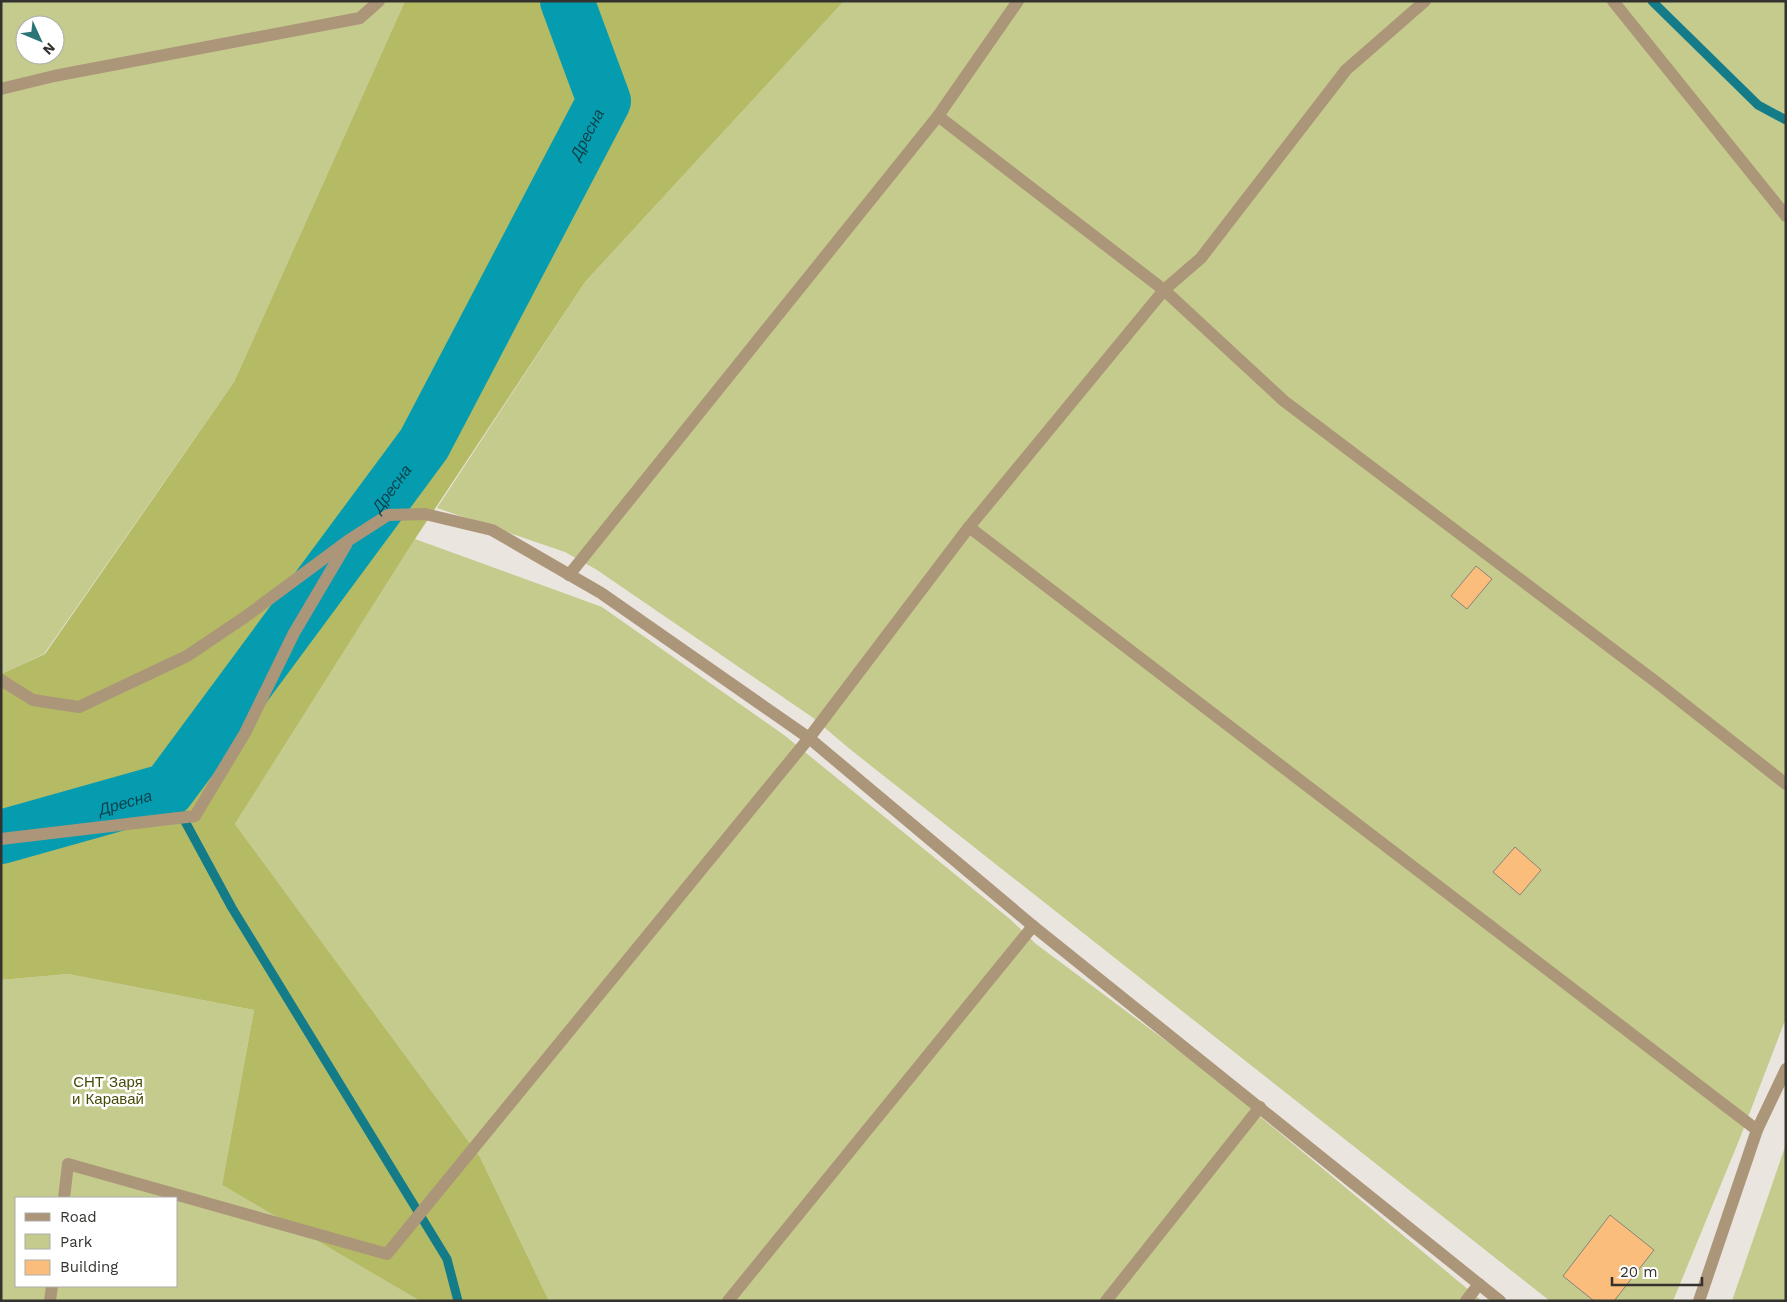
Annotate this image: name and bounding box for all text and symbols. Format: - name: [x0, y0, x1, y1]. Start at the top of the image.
- north arrow: [15, 15, 65, 65]
- text: N: [40, 40, 59, 58]
- water label: Дресна: [565, 105, 608, 164]
- water label: Дресна: [366, 460, 415, 517]
- water label: Дресна: [94, 785, 154, 819]
- park label: СНТ Заря и Каравай: [72, 1073, 144, 1108]
- legend: [15, 1197, 178, 1287]
- text: Road: [60, 1208, 97, 1226]
- text: Park: [60, 1233, 93, 1251]
- scale bar: [1612, 1254, 1702, 1286]
- text: Building: [60, 1258, 118, 1276]
- text: 20 m: [1620, 1263, 1658, 1281]

